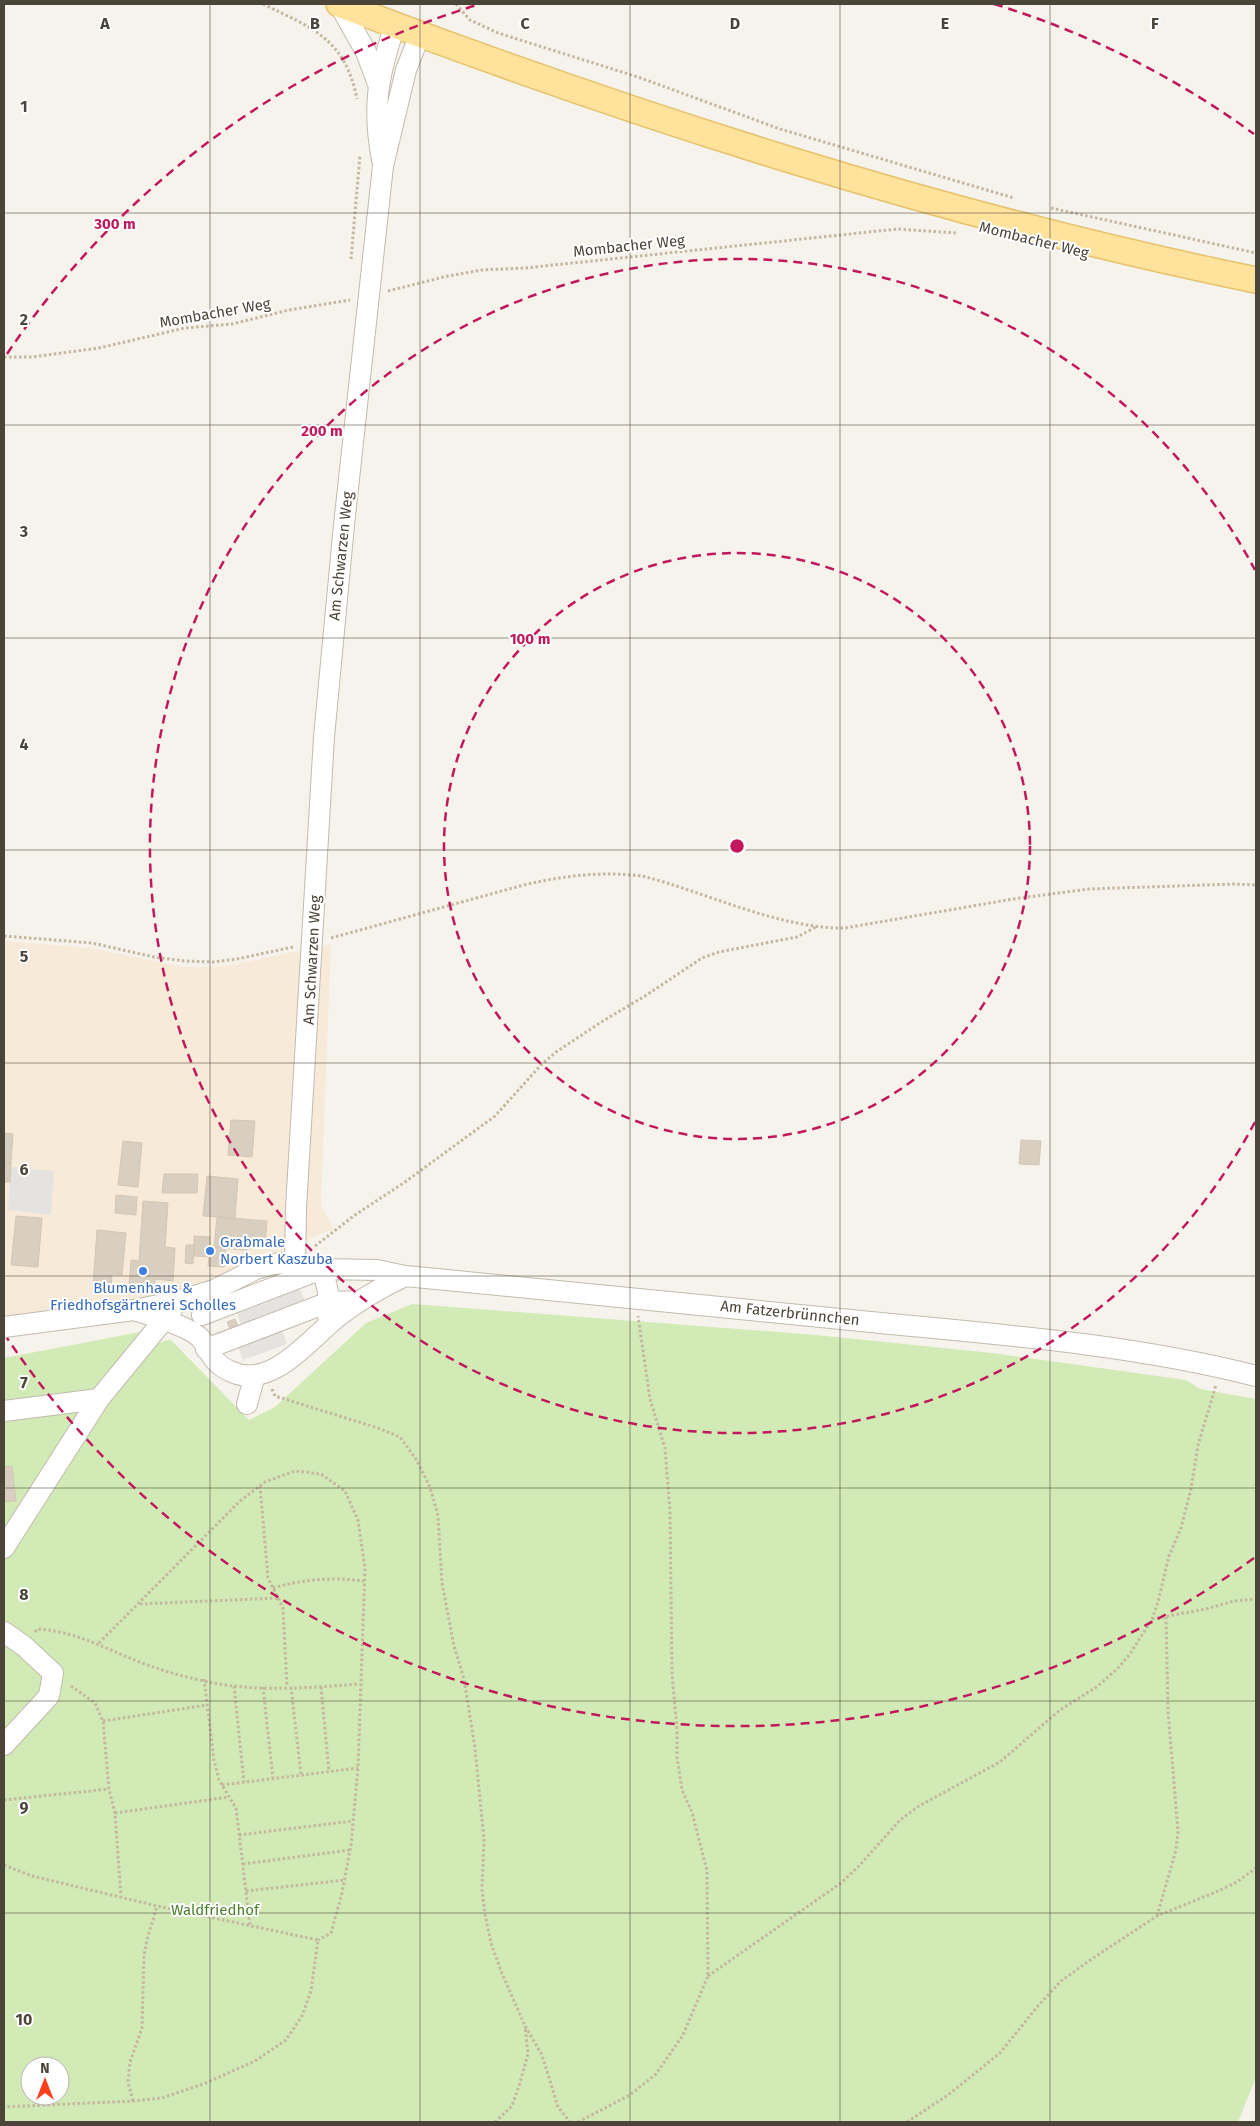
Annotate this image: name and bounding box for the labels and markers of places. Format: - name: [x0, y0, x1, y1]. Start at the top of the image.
- centre of rings: [728, 837, 746, 855]
- place label: Grabmale Norbert Kaszuba: [220, 1233, 333, 1268]
- marker: Grabmale Norbert Kaszuba: [204, 1245, 216, 1257]
- marker: Blumenhaus & Friedhofsgärtnerei Scholles: [137, 1265, 149, 1277]
- place label: Blumenhaus & Friedhofsgärtnerei Scholles: [50, 1279, 236, 1314]

